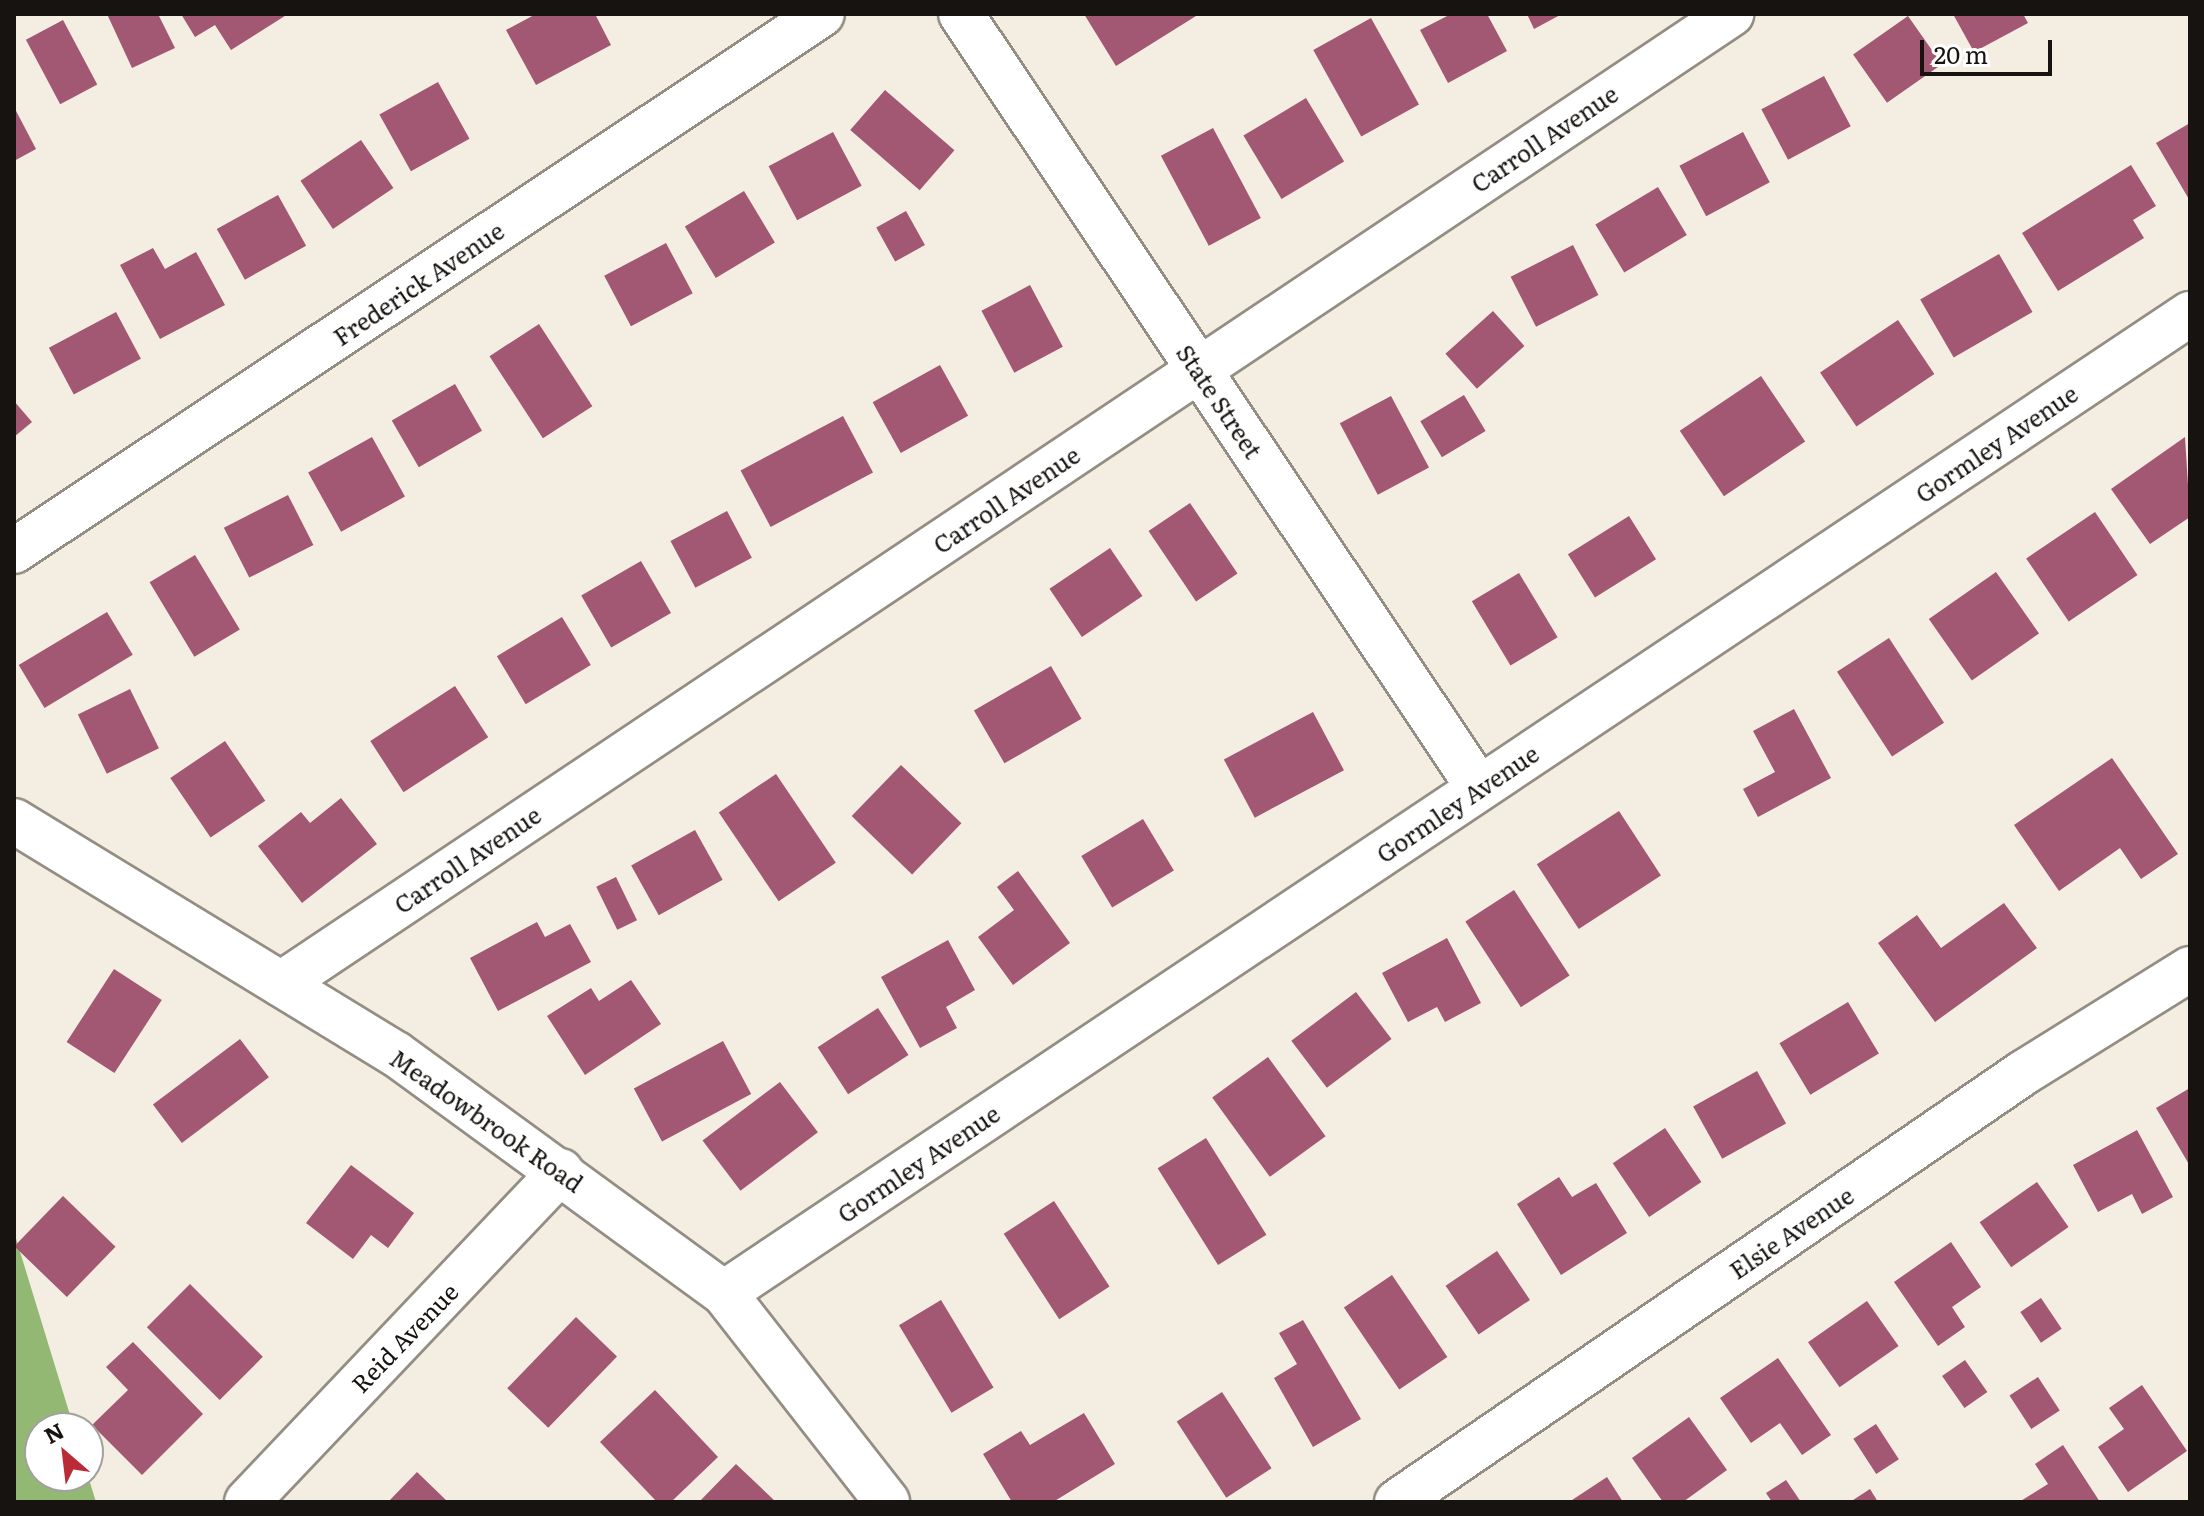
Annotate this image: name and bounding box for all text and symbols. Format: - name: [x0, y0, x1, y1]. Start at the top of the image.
- scale bar: [1924, 24, 2056, 74]
- text: 20 m: [1934, 36, 1988, 71]
- street label: Carroll Avenue: [1465, 78, 1623, 198]
- street label: Frederick Avenue: [327, 215, 509, 351]
- street label: State Street: [1171, 339, 1269, 463]
- street label: Gormley Avenue: [1909, 378, 2083, 508]
- street label: Carroll Avenue: [927, 439, 1085, 559]
- street label: Gormley Avenue: [1370, 738, 1544, 868]
- street label: Carroll Avenue: [388, 799, 546, 919]
- street label: Meadowbrook Road: [385, 1043, 589, 1197]
- street label: Gormley Avenue: [831, 1098, 1005, 1228]
- street label: Elsie Avenue: [1723, 1180, 1859, 1284]
- street label: Reid Avenue: [345, 1276, 463, 1398]
- north arrow: [24, 1412, 104, 1492]
- text: N: [38, 1413, 69, 1451]

